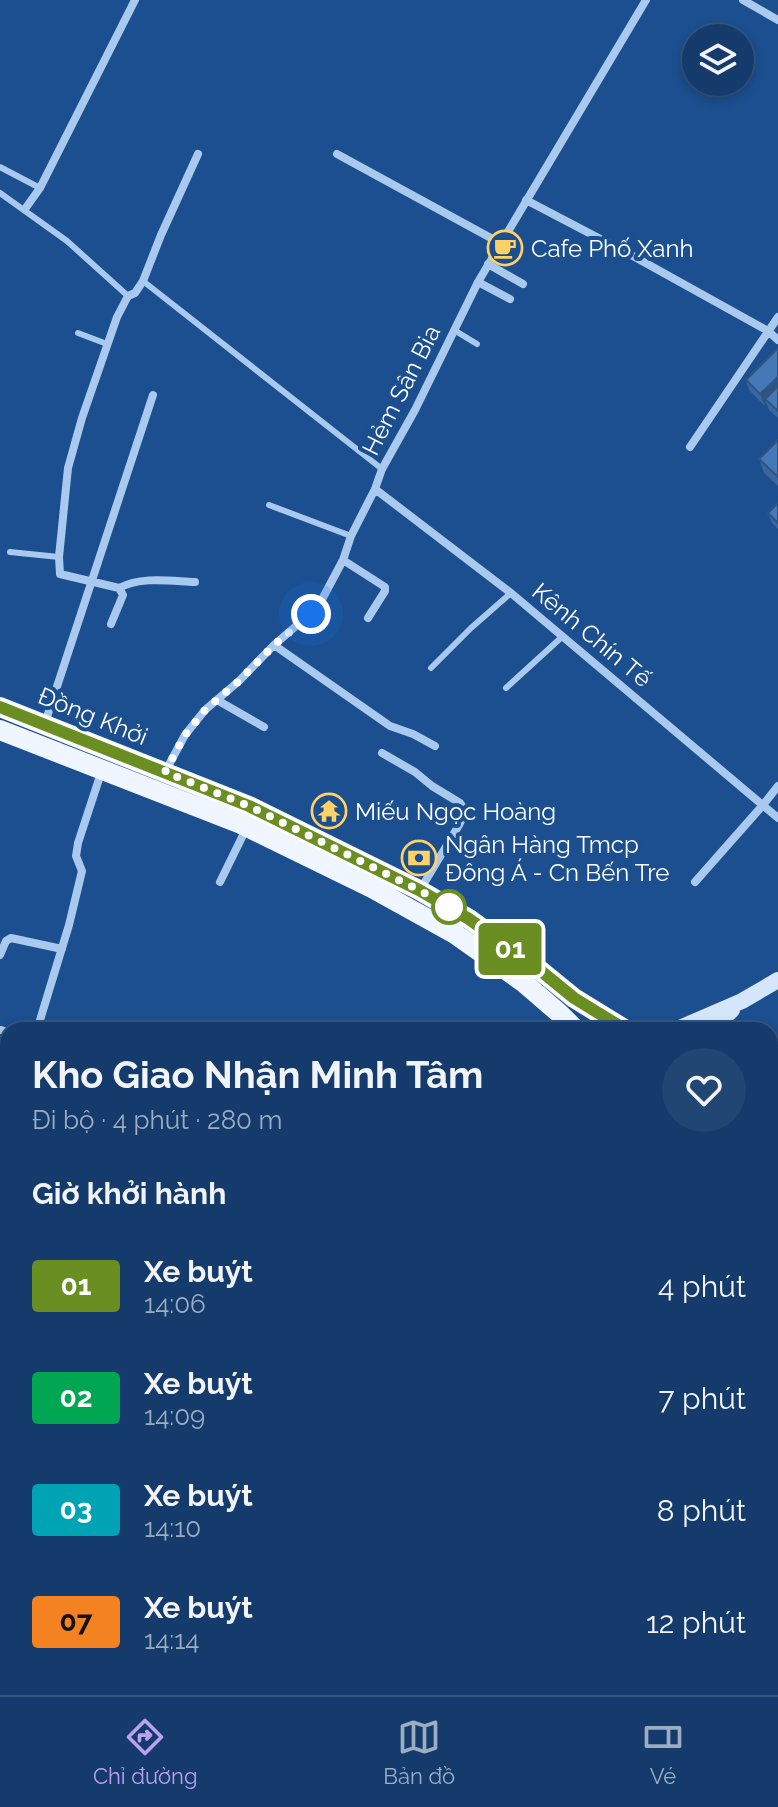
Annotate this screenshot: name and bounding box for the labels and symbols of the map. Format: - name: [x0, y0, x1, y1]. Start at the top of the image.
- cafe icon: Cafe Phố Xanh: [486, 229, 524, 267]
- place label: Cafe Phố Xanh: [531, 234, 693, 263]
- street label: Hẻm Sân Bia: [356, 320, 446, 460]
- street label: Kênh Chín Tế: [526, 577, 658, 693]
- your location: [291, 594, 331, 634]
- street label: Đồng Khởi: [34, 681, 152, 751]
- temple icon: Miếu Ngọc Hoàng: [310, 792, 348, 830]
- place label: Miếu Ngọc Hoàng: [355, 797, 556, 826]
- place label: Ngân Hàng Tmcp Đông Á - Cn Bến Tre: [445, 830, 669, 887]
- bank icon: Ngân Hàng Tmcp Đông Á - Cn Bến Tre: [400, 839, 438, 877]
- unlabelled marker: [432, 890, 466, 924]
- line badge: 01: [474, 923, 546, 975]

